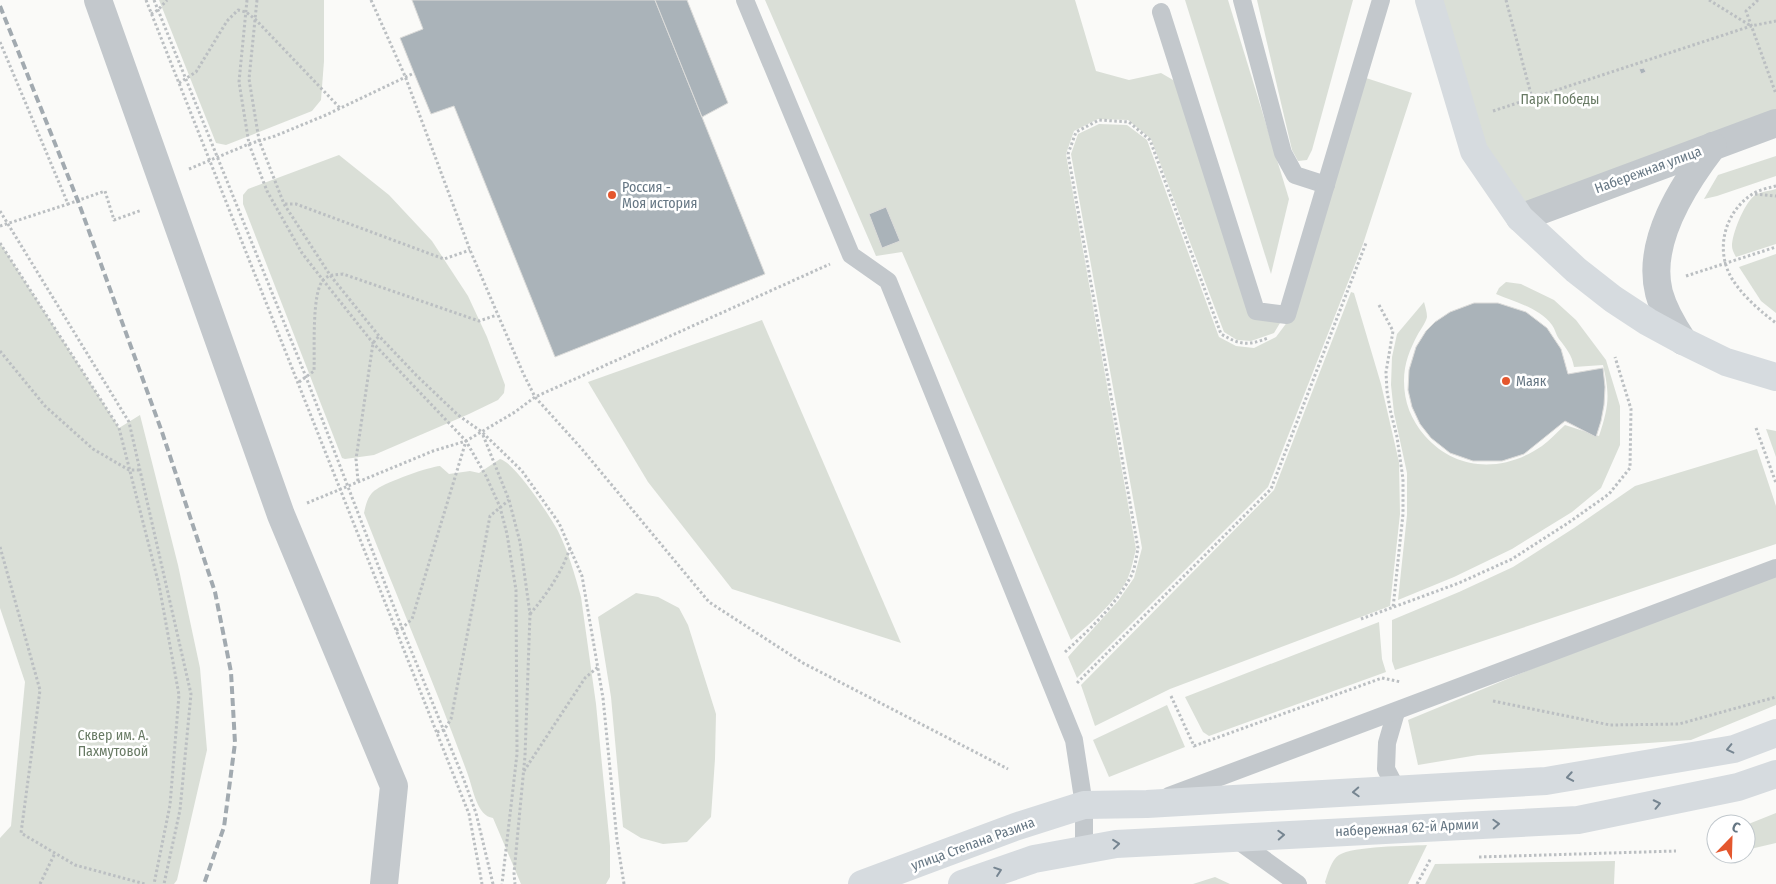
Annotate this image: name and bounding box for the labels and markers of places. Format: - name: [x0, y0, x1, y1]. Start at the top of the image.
- place label: Россия - Моя история: [622, 179, 698, 212]
- marker: Россия - Моя история: [606, 189, 618, 201]
- place label: Маяк: [1516, 373, 1547, 390]
- marker: Маяк: [1500, 375, 1512, 387]

